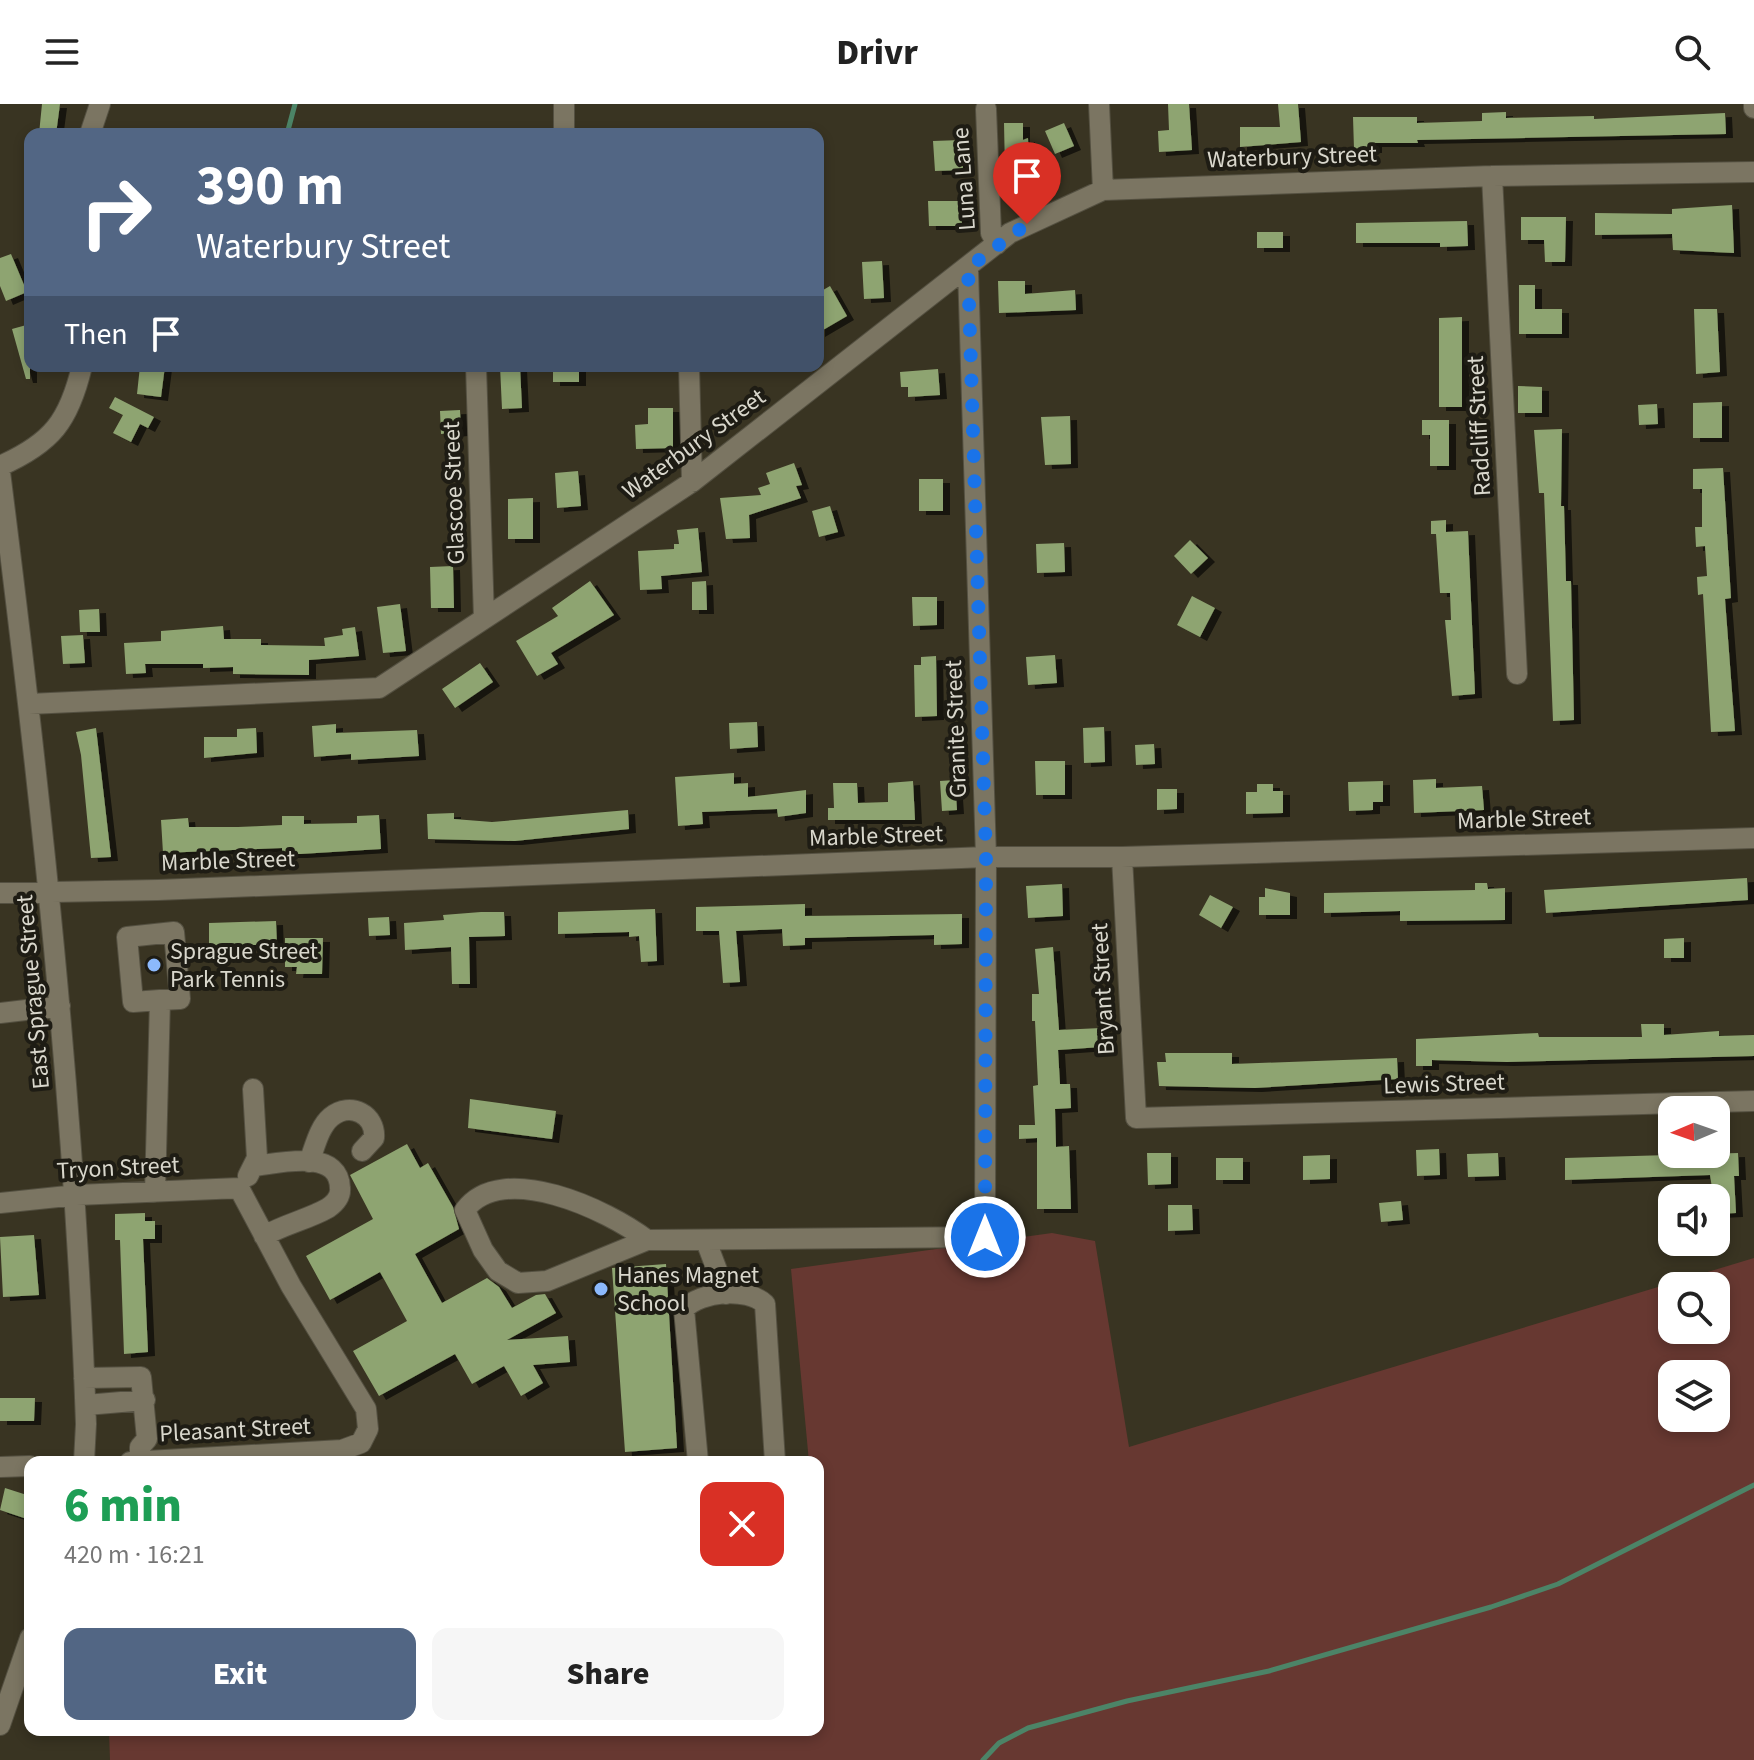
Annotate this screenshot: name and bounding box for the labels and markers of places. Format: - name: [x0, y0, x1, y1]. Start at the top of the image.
- pin: [993, 142, 1061, 224]
- place label: Sprague Street Park Tennis: [170, 934, 318, 997]
- marker: Sprague Street Park Tennis: [145, 956, 163, 974]
- place label: Hanes Magnet School: [617, 1258, 759, 1321]
- marker: Hanes Magnet School: [592, 1280, 610, 1298]

